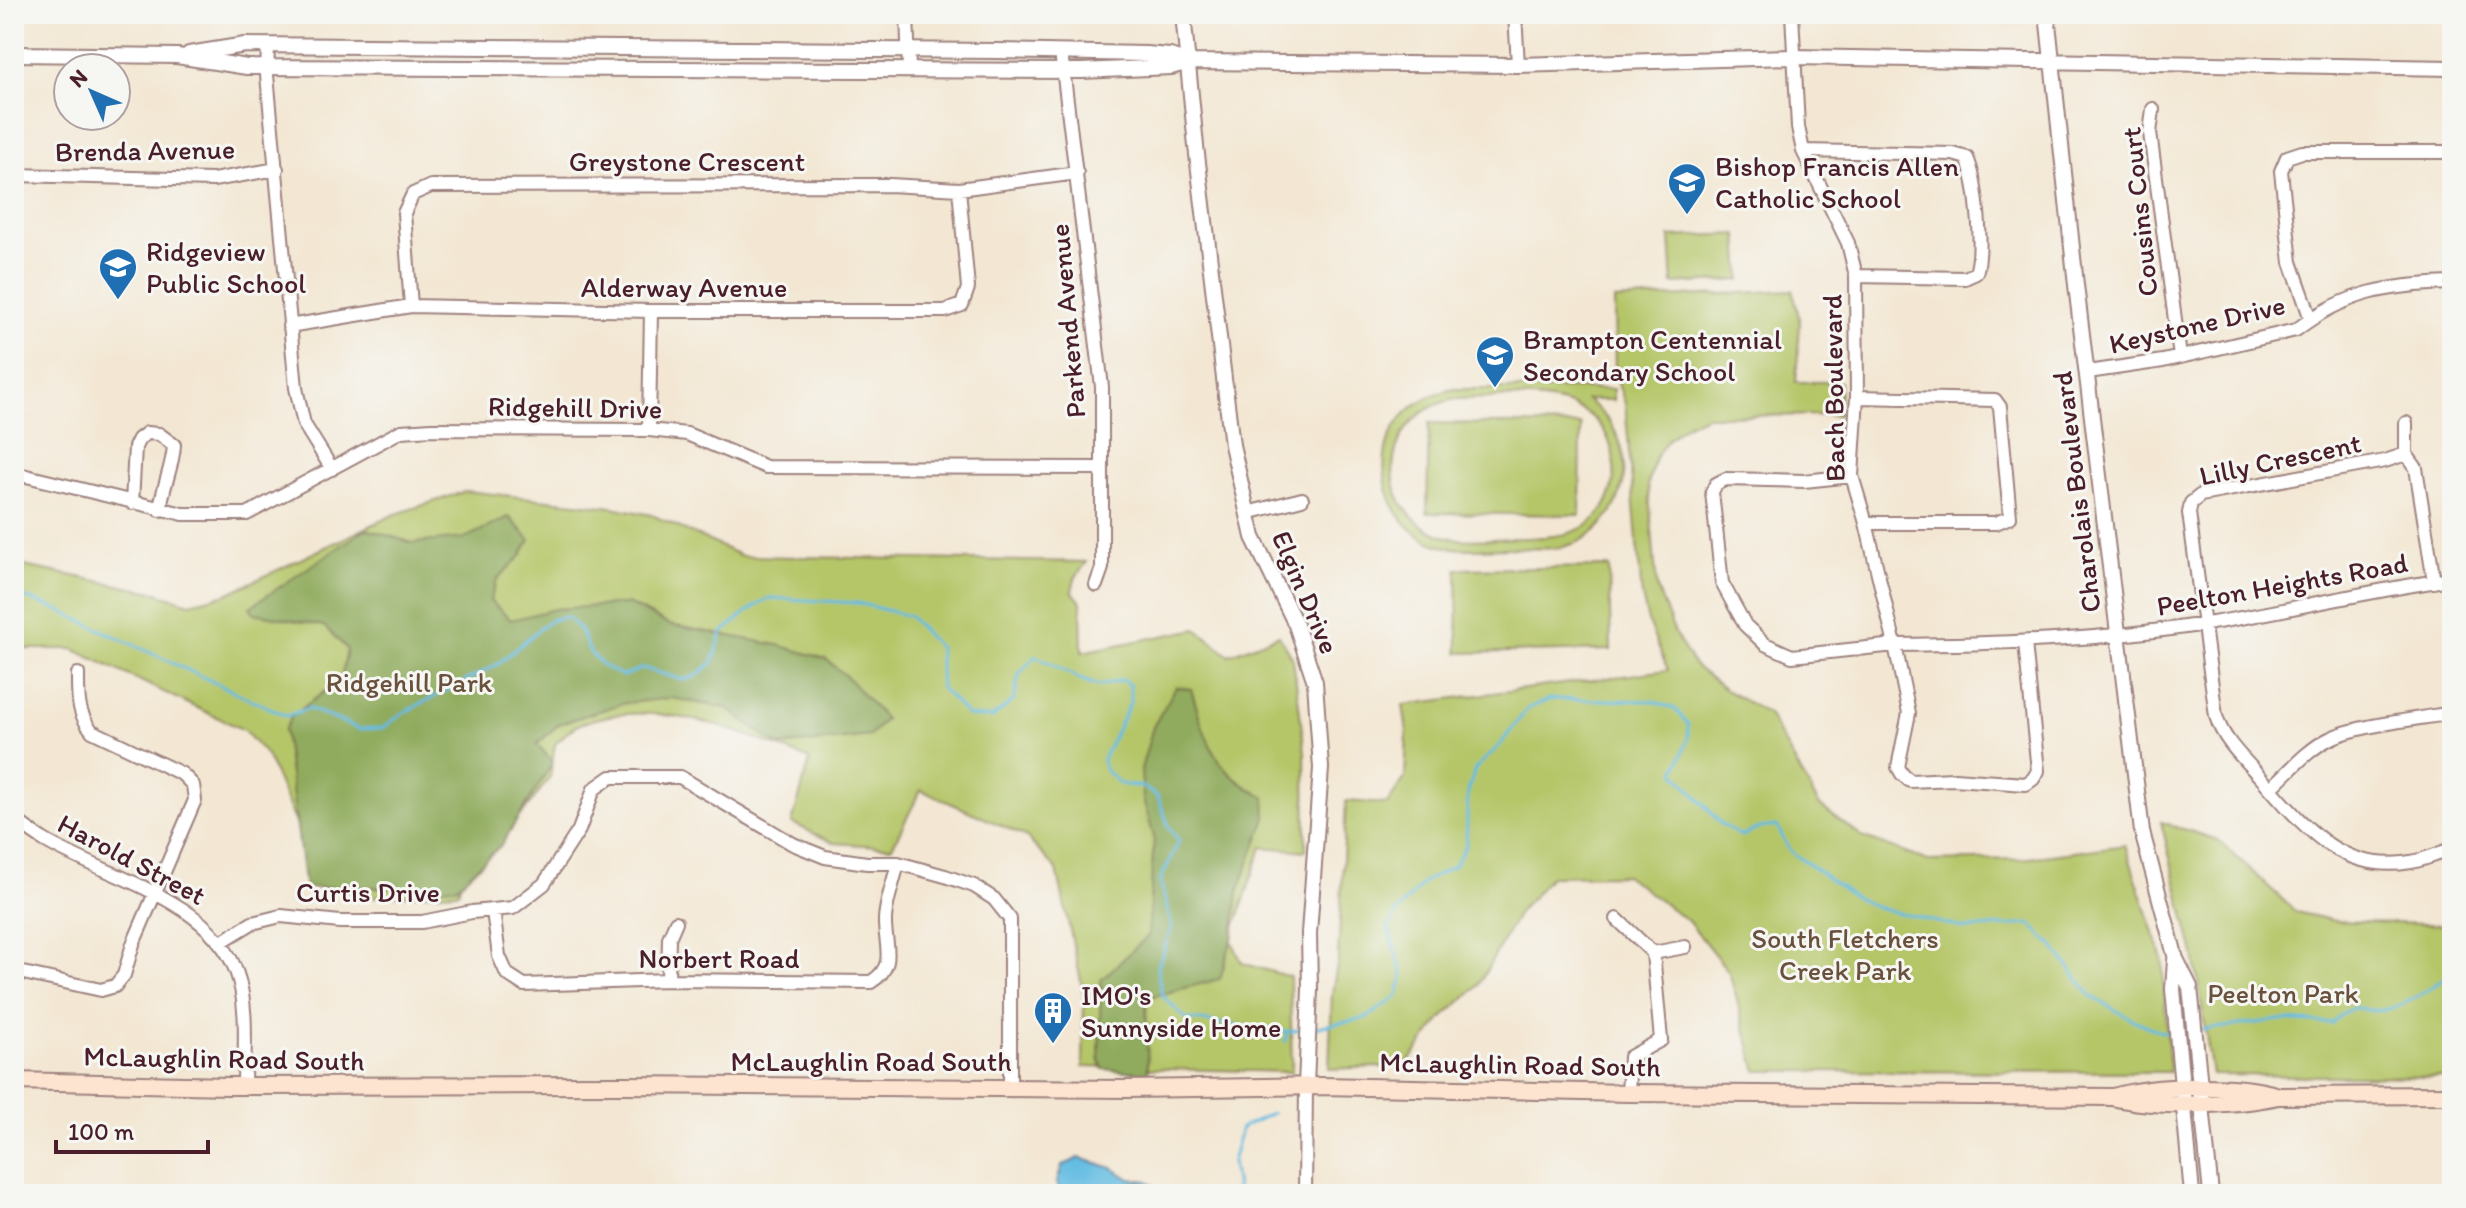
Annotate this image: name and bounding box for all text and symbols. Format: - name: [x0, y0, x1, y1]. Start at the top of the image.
- north arrow: [52, 52, 132, 132]
- text: N: [63, 63, 93, 93]
- street label: Cousins Court: [2113, 126, 2165, 298]
- street label: Brenda Avenue: [54, 131, 236, 169]
- street label: Greystone Crescent: [569, 144, 805, 178]
- place label: Bishop Francis Allen Catholic School: [1715, 149, 1959, 215]
- school or university icon: Bishop Francis Allen Catholic School: [1666, 161, 1708, 216]
- street label: Parkend Avenue: [1042, 222, 1092, 420]
- place label: Ridgeview Public School: [146, 234, 306, 300]
- school or university icon: Ridgeview Public School: [97, 246, 139, 301]
- street label: Alderway Avenue: [581, 270, 787, 304]
- street label: Keystone Drive: [2106, 287, 2288, 361]
- street label: Bach Boulevard: [1814, 294, 1852, 482]
- place label: Brampton Centennial Secondary School: [1523, 322, 1782, 388]
- school or university icon: Brampton Centennial Secondary School: [1474, 334, 1516, 389]
- street label: Charolais Boulevard: [2044, 369, 2108, 615]
- street label: Ridgehill Drive: [488, 388, 662, 426]
- street label: Lilly Crescent: [2196, 425, 2364, 493]
- street label: Elgin Drive: [1265, 525, 1347, 659]
- street label: Peelton Heights Road: [2154, 545, 2410, 623]
- park label: Ridgehill Park: [326, 665, 493, 699]
- street label: Harold Street: [52, 806, 212, 912]
- street label: Curtis Drive: [296, 875, 440, 909]
- park label: South Fletchers Creek Park: [1751, 921, 1939, 987]
- street label: Norbert Road: [639, 941, 799, 975]
- park label: Peelton Park: [2207, 976, 2359, 1010]
- place label: IMO's Sunnyside Home: [1081, 978, 1281, 1044]
- building icon: IMO's Sunnyside Home: [1032, 990, 1074, 1045]
- street label: McLaughlin Road South: [83, 1039, 365, 1077]
- street label: McLaughlin Road South: [730, 1044, 1012, 1078]
- street label: McLaughlin Road South: [1379, 1045, 1661, 1083]
- scale bar: [56, 1104, 208, 1154]
- text: 100 m: [68, 1117, 134, 1146]

